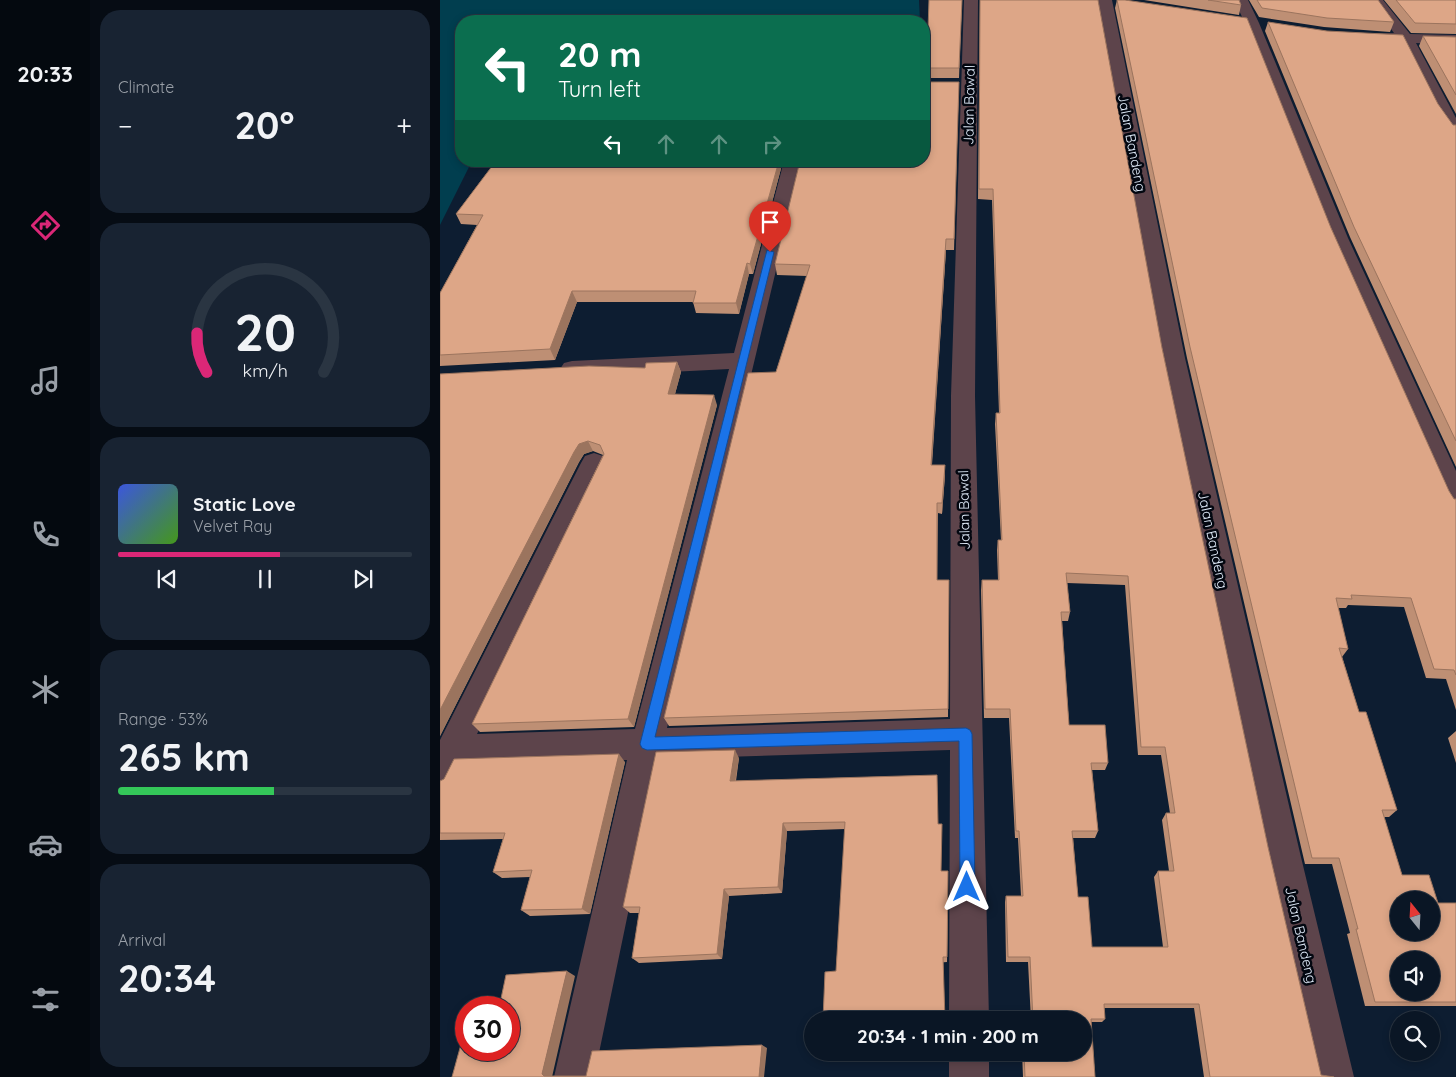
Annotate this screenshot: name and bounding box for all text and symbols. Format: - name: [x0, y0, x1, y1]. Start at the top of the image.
- text: 20 m: [558, 32, 641, 76]
- icon: left: [475, 35, 540, 100]
- text: 20:33: [17, 60, 73, 88]
- street label: Jalan Bawal: [959, 65, 979, 145]
- text: Turn left: [558, 75, 641, 103]
- text: Climate: [118, 77, 174, 97]
- street label: Jalan Bandeng: [1114, 93, 1150, 193]
- text: 20°: [234, 101, 294, 149]
- text: −: [118, 108, 133, 143]
- text: +: [396, 108, 412, 143]
- icon: left: [599, 130, 627, 158]
- icon: ahead: [652, 130, 680, 158]
- icon: ahead: [705, 130, 733, 158]
- icon: right: [758, 130, 786, 158]
- pin: [749, 201, 791, 252]
- icon: directions: [28, 208, 63, 243]
- icon: arrive: [756, 208, 784, 236]
- text: 20: [234, 299, 296, 364]
- text: km/h: [242, 359, 288, 381]
- icon: music: [28, 363, 63, 398]
- street label: Jalan Bawal: [954, 470, 974, 550]
- street label: Jalan Bandeng: [1194, 490, 1232, 590]
- text: Static Love: [193, 492, 296, 516]
- text: Velvet Ray: [193, 516, 272, 536]
- icon: phone: [28, 517, 63, 552]
- icon: previous: [153, 565, 181, 593]
- icon: pause: [251, 565, 279, 593]
- icon: next: [349, 565, 377, 593]
- icon: climate: [28, 672, 63, 707]
- text: Range · 53%: [118, 709, 208, 729]
- text: 265 km: [118, 733, 250, 781]
- icon: car: [28, 827, 63, 862]
- position arrow: [940, 860, 992, 912]
- street label: Jalan Bandeng: [1281, 885, 1321, 985]
- north arrow: [1390, 891, 1440, 941]
- map controls: [1390, 891, 1440, 1061]
- text: Arrival: [118, 930, 166, 950]
- button: sound: [1390, 951, 1440, 1001]
- text: 20:34: [118, 954, 216, 1002]
- icon: filters: [28, 982, 63, 1017]
- speed limit sign: 30: [455, 996, 520, 1061]
- button: search: [1390, 1011, 1440, 1061]
- text: 20:34 · 1 min · 200 m: [857, 1024, 1039, 1048]

